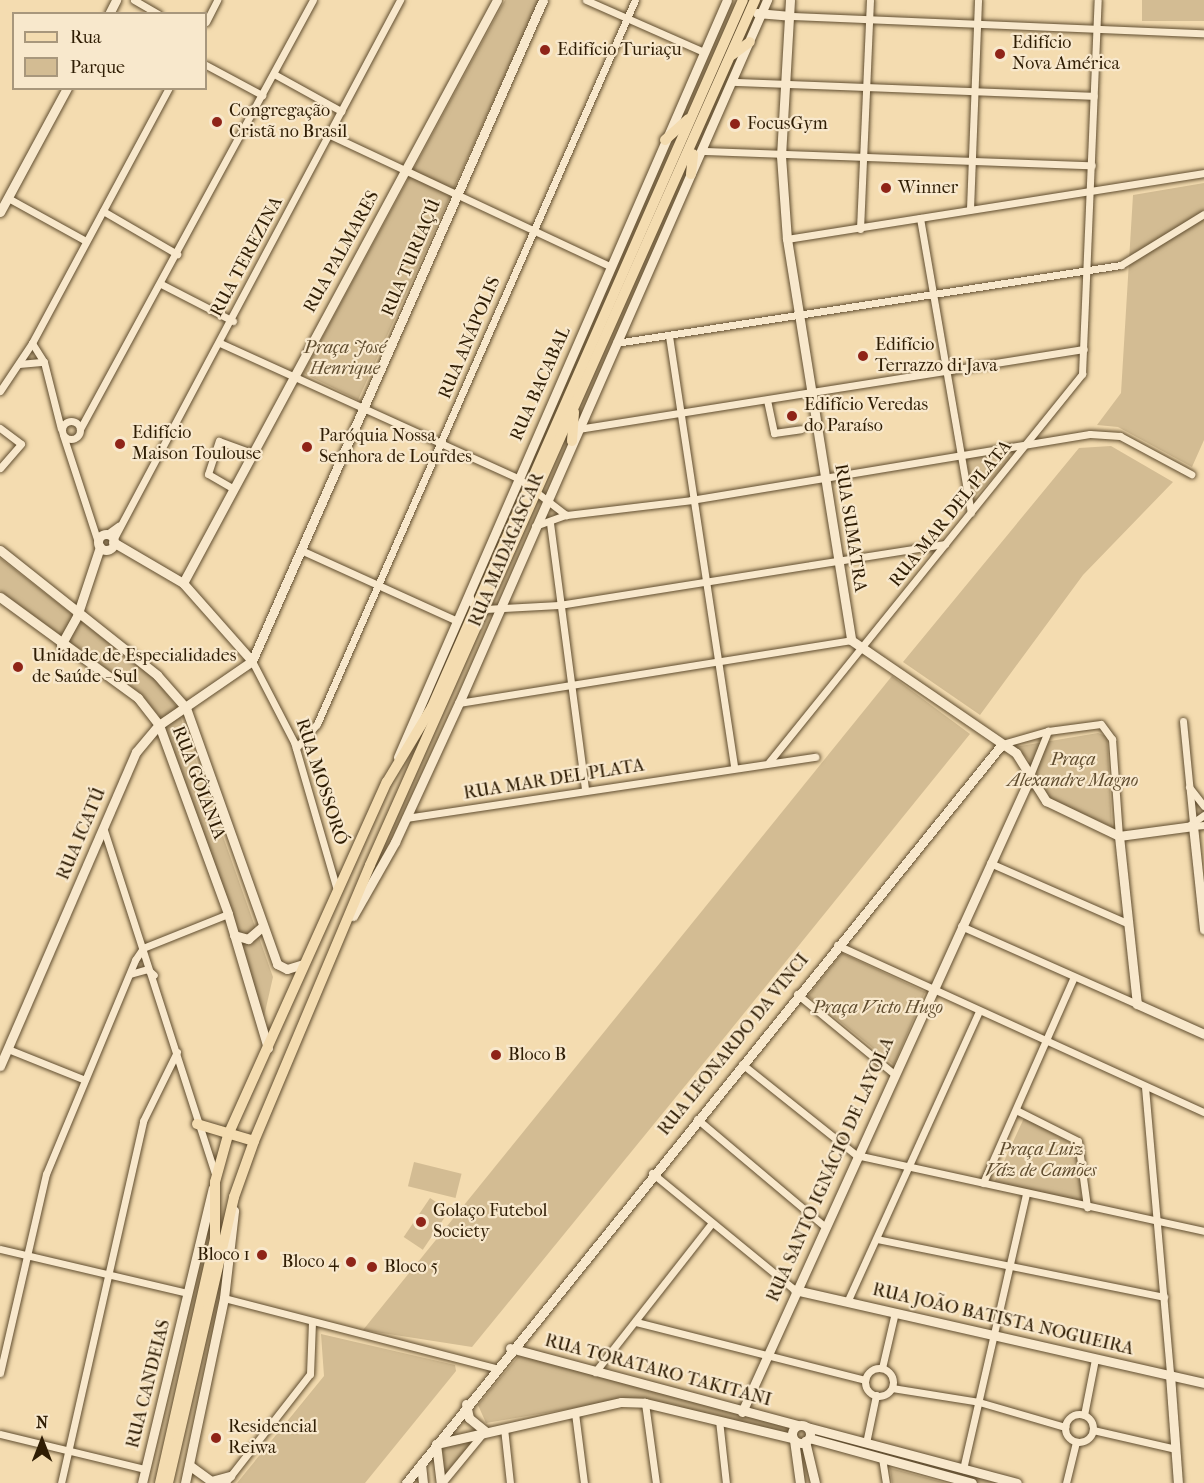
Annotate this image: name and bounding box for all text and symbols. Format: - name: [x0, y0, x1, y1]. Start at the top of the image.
- legend: [12, 12, 207, 90]
- text: Rua: [70, 27, 101, 48]
- place label: Edifício Nova América: [1012, 33, 1120, 76]
- place label: Edifício Turiaçu: [557, 39, 682, 61]
- marker: Edifício Turiaçu: [538, 43, 552, 57]
- marker: Edifício Nova América: [993, 47, 1007, 61]
- text: Parque: [70, 57, 125, 78]
- place label: Congregação Cristã no Brasil: [229, 101, 347, 144]
- place label: FocusGym: [747, 113, 828, 135]
- marker: Congregação Cristã no Brasil: [210, 115, 224, 129]
- marker: FocusGym: [728, 117, 742, 131]
- place label: Winner: [898, 177, 958, 199]
- marker: Winner: [879, 181, 893, 195]
- street label: RUA PALMARES: [300, 187, 384, 317]
- street label: RUA TEREZINA: [206, 193, 288, 321]
- street label: RUA TURIAÇÚ: [378, 196, 446, 320]
- street label: RUA ANÁPOLIS: [435, 274, 505, 402]
- street label: RUA BACABAL: [506, 323, 576, 445]
- place label: Edifício Terrazzo di Java: [875, 335, 998, 378]
- park label: Praça José Henrique: [304, 338, 386, 380]
- marker: Edifício Terrazzo di Java: [856, 349, 870, 363]
- place label: Edifício Veredas do Paraíso: [804, 395, 928, 438]
- marker: Edifício Veredas do Paraíso: [785, 409, 799, 423]
- place label: Edifício Maison Toulouse: [132, 423, 261, 466]
- place label: Paróquia Nossa Senhora de Lourdes: [319, 426, 472, 468]
- street label: RUA MAR DEL PLATA: [885, 436, 1017, 592]
- marker: Edifício Maison Toulouse: [113, 437, 127, 451]
- marker: Paróquia Nossa Senhora de Lourdes: [300, 440, 314, 454]
- street label: RUA SUMATRA: [829, 462, 871, 594]
- street label: RUA MADAGASCAR: [465, 470, 549, 630]
- place label: Unidade de Especialidades de Saúde - Sul: [32, 646, 236, 688]
- marker: Unidade de Especialidades de Saúde - Sul: [9, 658, 27, 676]
- street label: RUA MOSSORÓ: [290, 716, 352, 848]
- street label: RUA GÔIANIA: [166, 723, 230, 843]
- park label: Praça Alexandre Magno: [1008, 750, 1138, 792]
- street label: RUA MAR DEL PLATA: [462, 755, 646, 805]
- street label: RUA ICATÚ: [53, 785, 111, 883]
- street label: RUA LEONARDO DA VINCI: [654, 950, 814, 1140]
- park label: Praça Victo Hugo: [813, 997, 943, 1019]
- street label: RUA SANTO IGNÁCIO DE LAYOLA: [763, 1034, 899, 1306]
- place label: Bloco B: [508, 1044, 566, 1066]
- marker: Bloco B: [489, 1048, 503, 1062]
- park label: Praça Luiz Váz de Camões: [985, 1140, 1097, 1182]
- place label: Golaço Futebol Society: [433, 1201, 547, 1244]
- marker: Golaço Futebol Society: [414, 1215, 428, 1229]
- place label: Bloco 1: [197, 1244, 250, 1266]
- marker: Bloco 1: [255, 1248, 269, 1262]
- place label: Bloco 4: [282, 1251, 339, 1273]
- marker: Bloco 4: [344, 1255, 358, 1269]
- place label: Bloco 5: [384, 1256, 438, 1278]
- marker: Bloco 5: [365, 1260, 379, 1274]
- street label: RUA JOÃO BATISTA NOGUEIRA: [870, 1279, 1136, 1361]
- street label: RUA CANDEIAS: [123, 1317, 175, 1451]
- street label: RUA TORATARO TAKITANI: [542, 1330, 774, 1412]
- north arrow: [12, 1411, 72, 1471]
- text: N: [36, 1413, 48, 1432]
- place label: Residencial Reiwa: [228, 1417, 317, 1460]
- marker: Residencial Reiwa: [209, 1431, 223, 1445]

